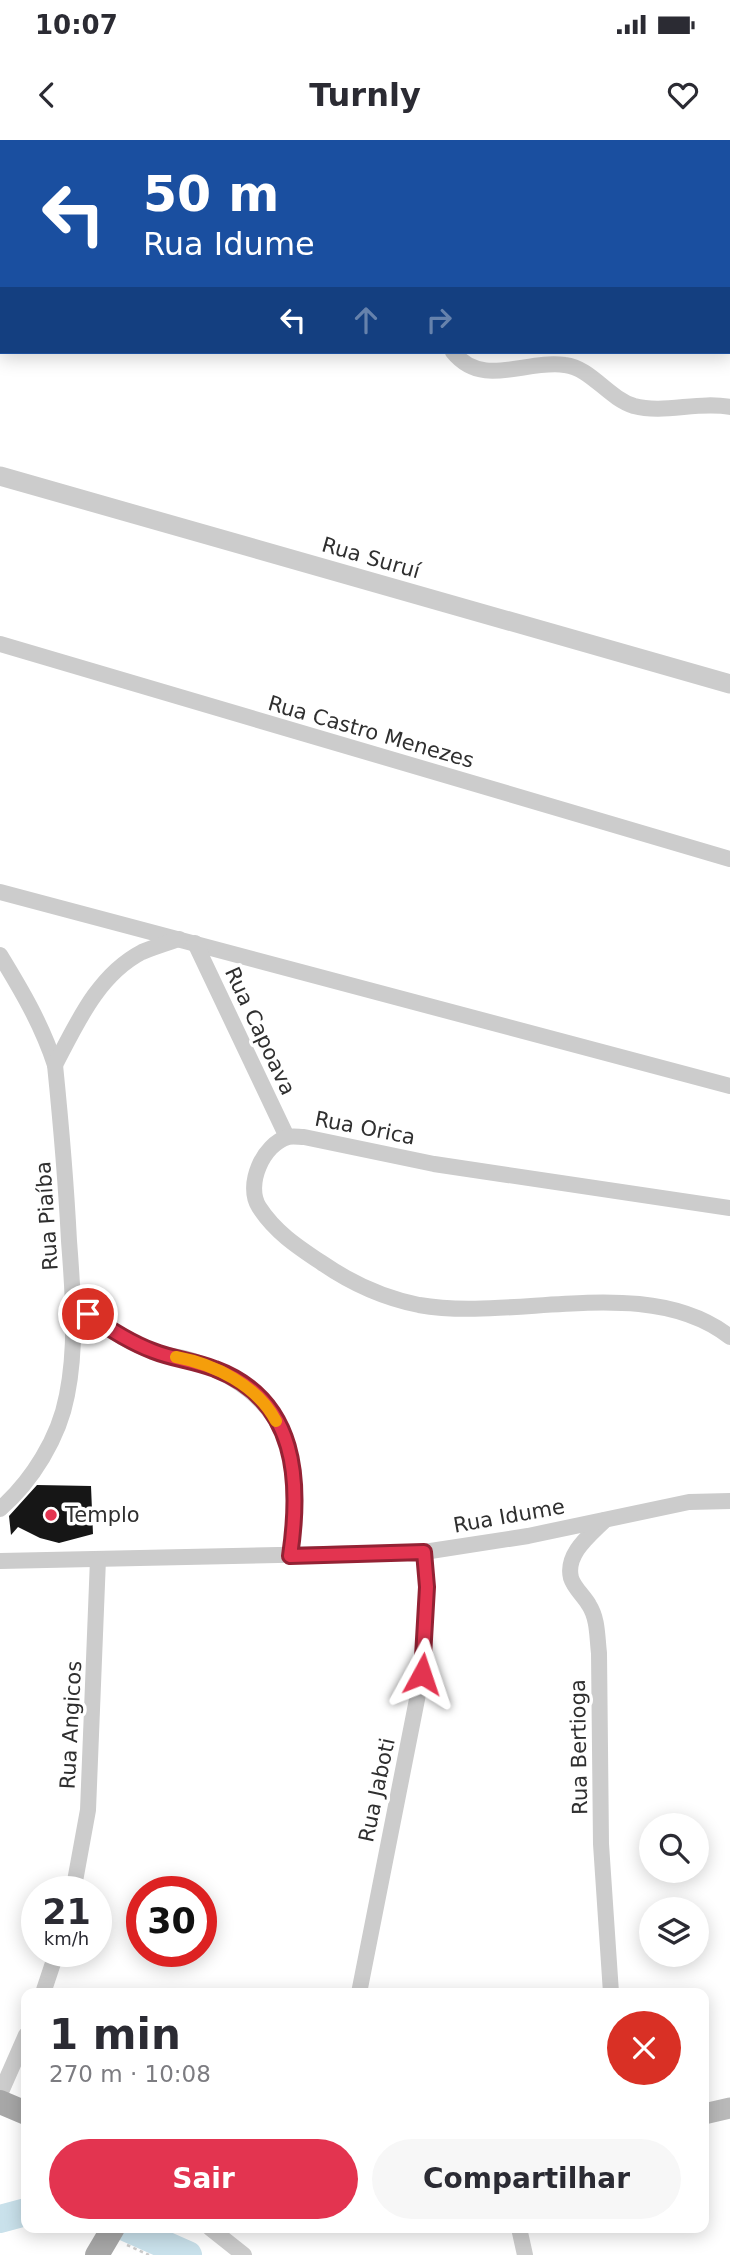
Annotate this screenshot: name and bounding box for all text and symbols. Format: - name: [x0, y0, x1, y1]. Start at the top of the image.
- text: 10:07: [35, 10, 118, 40]
- icon: back: [28, 76, 66, 114]
- text: Turnly: [309, 76, 421, 114]
- icon: heart: [664, 76, 702, 114]
- text: 50 m: [143, 166, 279, 223]
- icon: left: [28, 168, 119, 259]
- text: Rua Idume: [143, 225, 315, 263]
- icon: left: [274, 301, 312, 339]
- icon: ahead: [347, 301, 385, 339]
- icon: right: [420, 301, 458, 339]
- street label: Rua Suruí: [319, 533, 424, 584]
- street label: Rua Castro Menezes: [265, 691, 477, 773]
- street label: Rua Capoava: [220, 963, 300, 1099]
- street label: Rua Orica: [313, 1106, 417, 1150]
- street label: Rua Piaíba: [31, 1161, 63, 1271]
- pin: [58, 1284, 118, 1344]
- icon: arrive: [69, 1295, 107, 1333]
- street label: Rua Idume: [451, 1494, 567, 1538]
- place label: Templo: [64, 1503, 140, 1527]
- marker: Templo: [43, 1507, 59, 1523]
- position arrow: [385, 1637, 459, 1711]
- street label: Rua Angicos: [56, 1660, 86, 1790]
- street label: Rua Bertioga: [566, 1679, 592, 1815]
- street label: Rua Jaboti: [354, 1736, 400, 1844]
- map controls: [639, 1813, 709, 1967]
- button: search: [639, 1813, 709, 1883]
- speed limit sign: 30: [126, 1876, 217, 1967]
- text: 21: [42, 1892, 91, 1932]
- button: layers: [639, 1897, 709, 1967]
- text: km/h: [44, 1928, 89, 1949]
- text: 1 min: [49, 2010, 181, 2059]
- button: close: [607, 2011, 681, 2085]
- text: 270 m · 10:08: [49, 2061, 211, 2087]
- button: Sair: [49, 2139, 358, 2219]
- button: Compartilhar: [372, 2139, 681, 2219]

